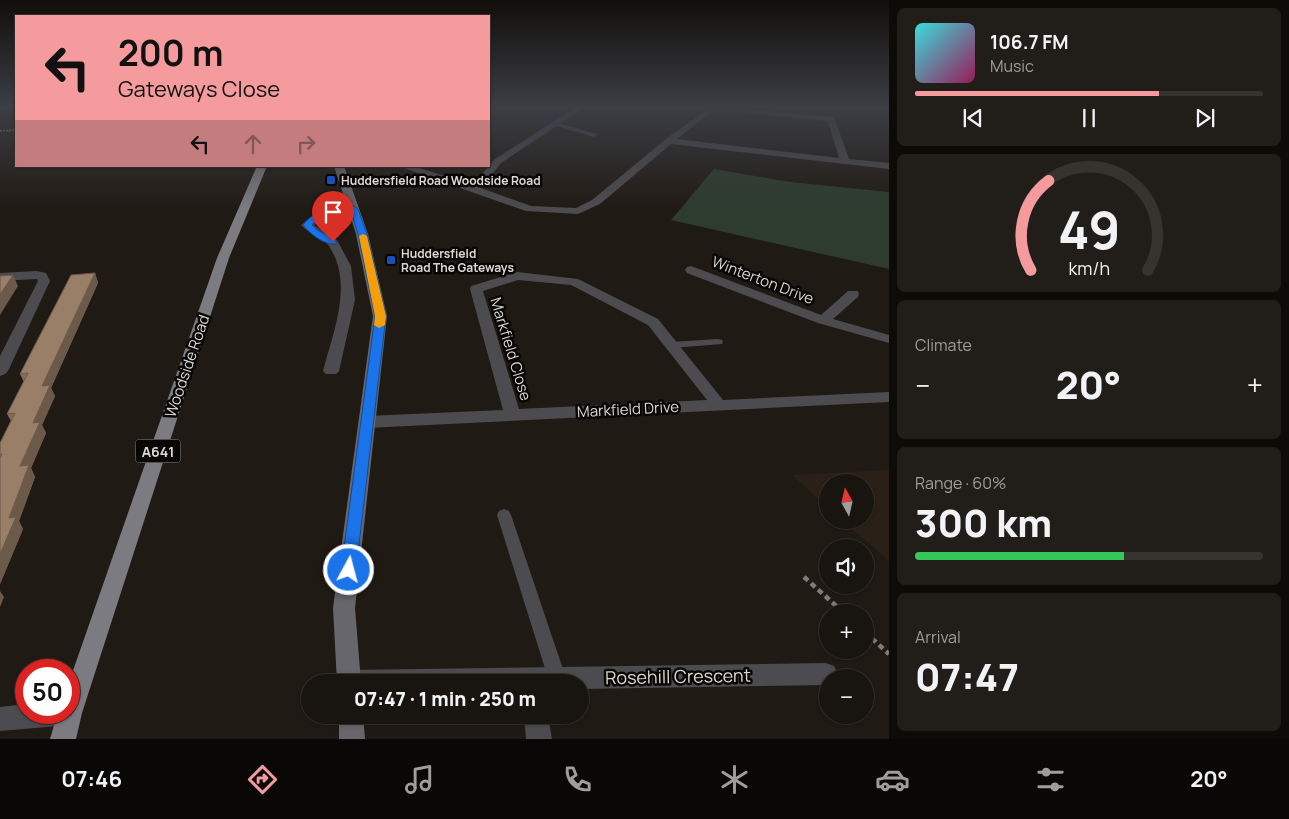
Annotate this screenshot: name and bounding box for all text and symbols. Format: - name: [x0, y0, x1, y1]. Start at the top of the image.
- text: 200 m: [118, 29, 223, 77]
- text: 106.7 FM: [990, 29, 1069, 55]
- icon: left: [35, 35, 100, 100]
- text: Music: [990, 55, 1034, 77]
- text: Gateways Close: [118, 74, 280, 104]
- icon: previous: [959, 104, 987, 132]
- icon: pause: [1075, 104, 1103, 132]
- icon: next: [1191, 104, 1219, 132]
- icon: left: [186, 130, 214, 158]
- icon: ahead: [239, 130, 267, 158]
- icon: right: [292, 130, 320, 158]
- place label: Huddersfield Road Woodside Road: [341, 172, 541, 189]
- marker: Huddersfield Road Woodside Road: [325, 174, 337, 186]
- pin: [312, 191, 354, 242]
- text: 49: [1058, 194, 1120, 265]
- icon: arrive: [319, 198, 347, 226]
- place label: Huddersfield Road The Gateways: [401, 245, 515, 276]
- street label: Winterton Drive: [709, 251, 817, 309]
- marker: Huddersfield Road The Gateways: [385, 254, 397, 266]
- text: km/h: [1068, 256, 1110, 280]
- street label: Markfield Close: [485, 295, 537, 403]
- street label: Woodside Road: [160, 312, 214, 420]
- text: Climate: [915, 334, 972, 356]
- text: 20°: [1056, 358, 1121, 410]
- text: −: [915, 366, 930, 404]
- text: +: [1247, 366, 1263, 404]
- street label: Markfield Drive: [576, 396, 680, 422]
- road number: A641: [136, 440, 180, 462]
- text: Range · 60%: [915, 472, 1006, 494]
- north arrow: [819, 474, 874, 529]
- map controls: [819, 474, 874, 724]
- text: 300 km: [915, 496, 1052, 548]
- button: sound: [819, 539, 874, 594]
- position arrow: [322, 543, 374, 595]
- button: +: [819, 604, 874, 659]
- text: Arrival: [915, 626, 961, 648]
- text: 07:47: [915, 650, 1019, 702]
- speed limit sign: 50: [15, 659, 80, 724]
- street label: Rosehill Crescent: [605, 663, 751, 689]
- button: −: [819, 669, 874, 724]
- text: 07:47 · 1 min · 250 m: [354, 686, 536, 712]
- icon: directions: [245, 762, 280, 797]
- icon: music: [402, 762, 437, 797]
- icon: phone: [560, 762, 595, 797]
- icon: climate: [717, 762, 752, 797]
- icon: car: [875, 762, 910, 797]
- icon: filters: [1033, 762, 1068, 797]
- text: 07:46: [61, 764, 122, 794]
- text: 20°: [1190, 764, 1228, 794]

